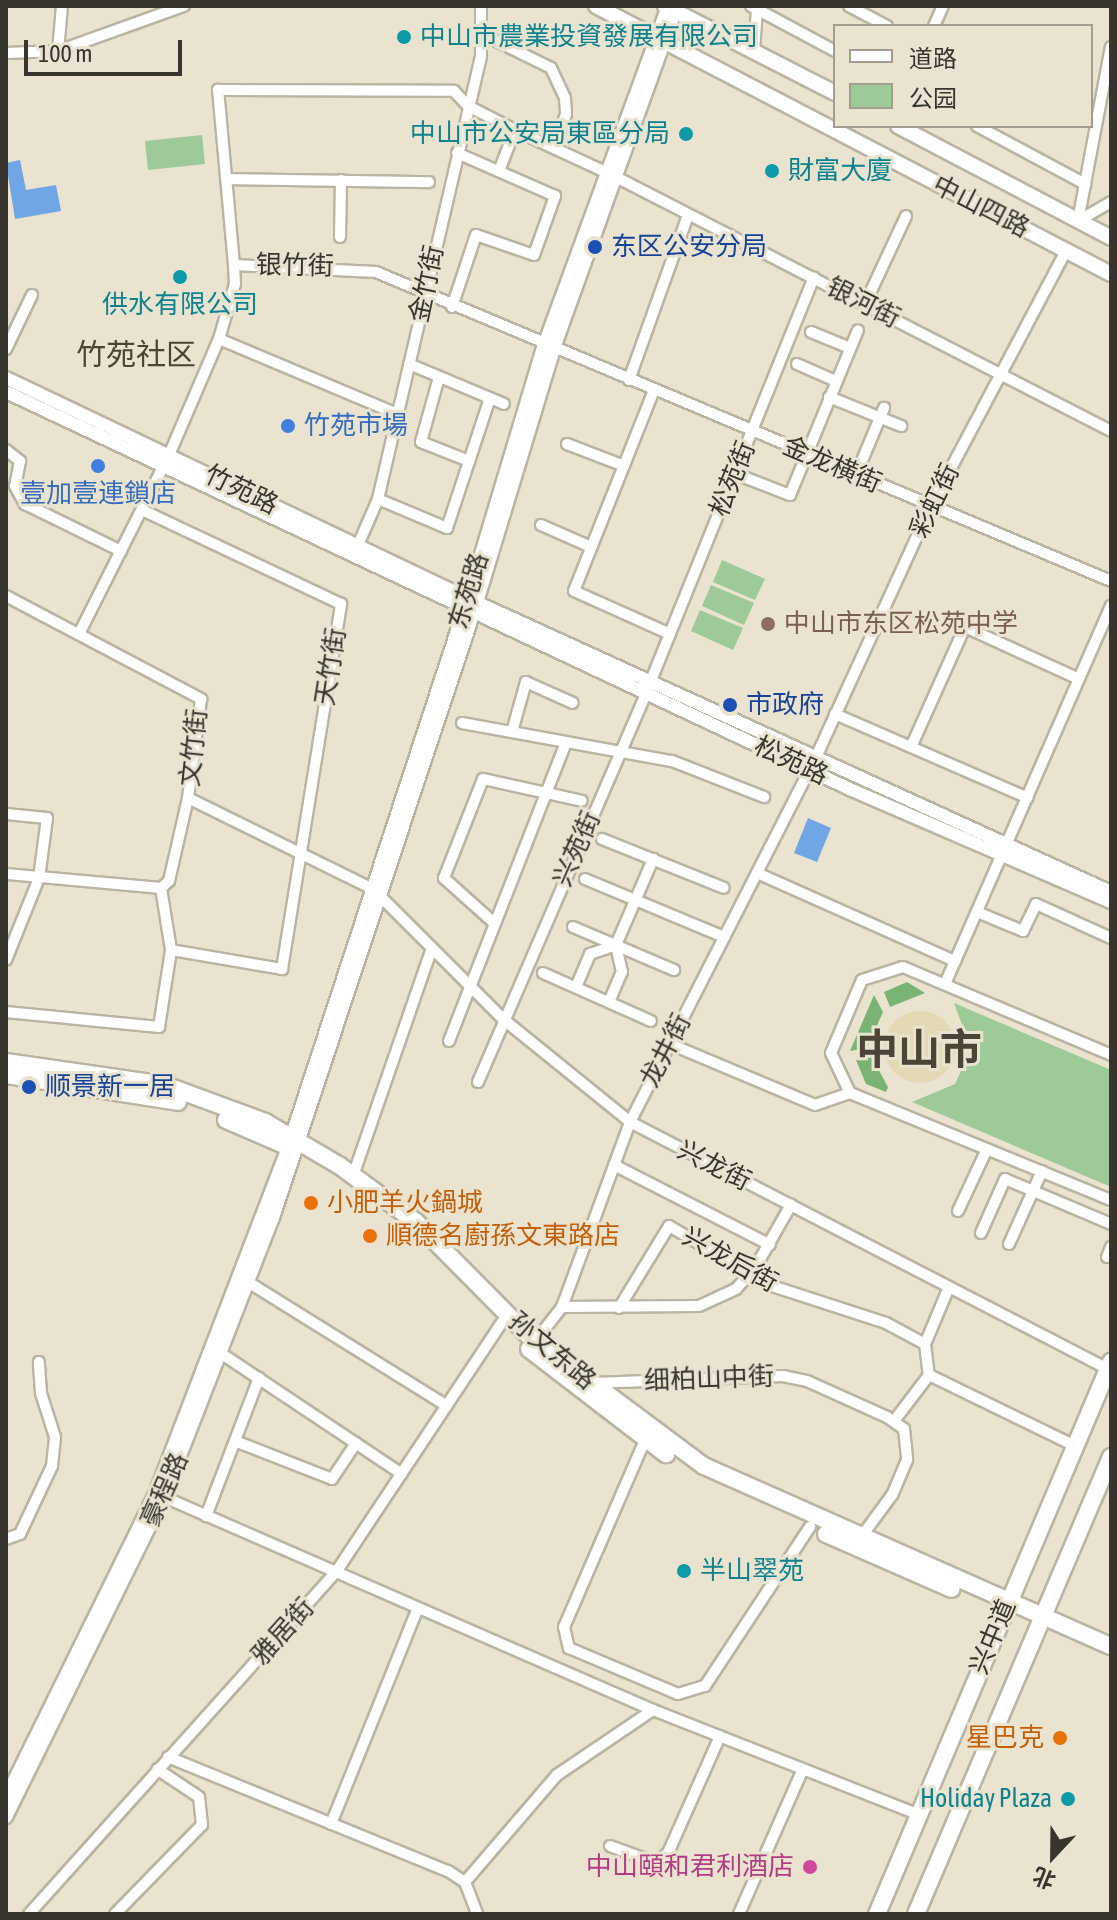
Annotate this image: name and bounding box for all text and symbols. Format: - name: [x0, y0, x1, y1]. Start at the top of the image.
- place label: 中山市農業投資發展有限公司: [420, 21, 758, 53]
- scale bar: [28, 24, 186, 74]
- legend: [833, 24, 1093, 128]
- marker: 中山市農業投資發展有限公司: [395, 28, 413, 46]
- text: 100 m: [38, 40, 92, 67]
- text: 道路: [909, 45, 957, 72]
- text: 公园: [909, 85, 957, 112]
- place label: 中山市公安局東區分局: [410, 118, 670, 150]
- marker: 中山市公安局東區分局: [677, 125, 695, 143]
- place label: 財富大廈: [788, 155, 892, 187]
- marker: 財富大廈: [763, 162, 781, 180]
- street label: 中山四路: [928, 169, 1034, 245]
- place label: 东区公安分局: [611, 231, 767, 263]
- marker: 东区公安分局: [586, 238, 604, 256]
- street label: 金竹街: [404, 243, 450, 325]
- street label: 银竹街: [256, 250, 334, 282]
- marker: 供水有限公司: [171, 268, 189, 286]
- street label: 银河街: [821, 271, 905, 335]
- place label: 供水有限公司: [102, 289, 258, 321]
- district label: 竹苑社区: [76, 336, 196, 372]
- place label: 竹苑市場: [304, 410, 408, 442]
- marker: 竹苑市場: [279, 417, 297, 435]
- street label: 金龙横街: [778, 430, 886, 500]
- street label: 松苑街: [704, 437, 762, 521]
- marker: 壹加壹連鎖店: [89, 457, 107, 475]
- street label: 竹苑路: [199, 459, 283, 521]
- street label: 彩虹街: [904, 459, 966, 543]
- place label: 壹加壹連鎖店: [20, 478, 176, 510]
- street label: 东苑路: [443, 549, 495, 633]
- place label: 中山市东区松苑中学: [784, 608, 1018, 640]
- marker: 中山市东区松苑中学: [759, 615, 777, 633]
- street label: 天竹街: [309, 626, 353, 708]
- place label: 市政府: [746, 689, 824, 721]
- marker: 市政府: [721, 696, 739, 714]
- street label: 文竹街: [174, 708, 214, 788]
- street label: 松苑路: [749, 730, 833, 792]
- street label: 兴苑街: [547, 807, 607, 891]
- street label: 龙井街: [634, 1009, 698, 1093]
- district label: 中山市: [856, 1024, 982, 1074]
- place label: 顺景新一居: [45, 1071, 175, 1103]
- marker: 顺景新一居: [20, 1078, 38, 1096]
- street label: 兴龙街: [672, 1134, 756, 1198]
- place label: 小肥羊火鍋城: [327, 1187, 483, 1219]
- marker: 小肥羊火鍋城: [302, 1194, 320, 1212]
- place label: 順德名廚孫文東路店: [386, 1220, 620, 1252]
- street label: 兴龙后街: [677, 1221, 783, 1299]
- marker: 順德名廚孫文東路店: [361, 1227, 379, 1245]
- street label: 孙文东路: [502, 1306, 602, 1396]
- street label: 细柏山中街: [643, 1361, 775, 1397]
- street label: 豪程路: [135, 1448, 195, 1532]
- place label: 半山翠苑: [700, 1555, 804, 1587]
- marker: 半山翠苑: [675, 1562, 693, 1580]
- street label: 雅居街: [245, 1593, 321, 1671]
- street label: 兴中道: [963, 1595, 1023, 1679]
- place label: 星巴克: [966, 1722, 1044, 1754]
- marker: 星巴克: [1051, 1729, 1069, 1747]
- place label: Holiday Plaza: [920, 1783, 1052, 1815]
- marker: Holiday Plaza: [1059, 1790, 1077, 1808]
- north arrow: [1013, 1816, 1093, 1896]
- place label: 中山頤和君利酒店: [586, 1851, 794, 1883]
- marker: 中山頤和君利酒店: [801, 1858, 819, 1876]
- text: 北: [1029, 1862, 1059, 1894]

